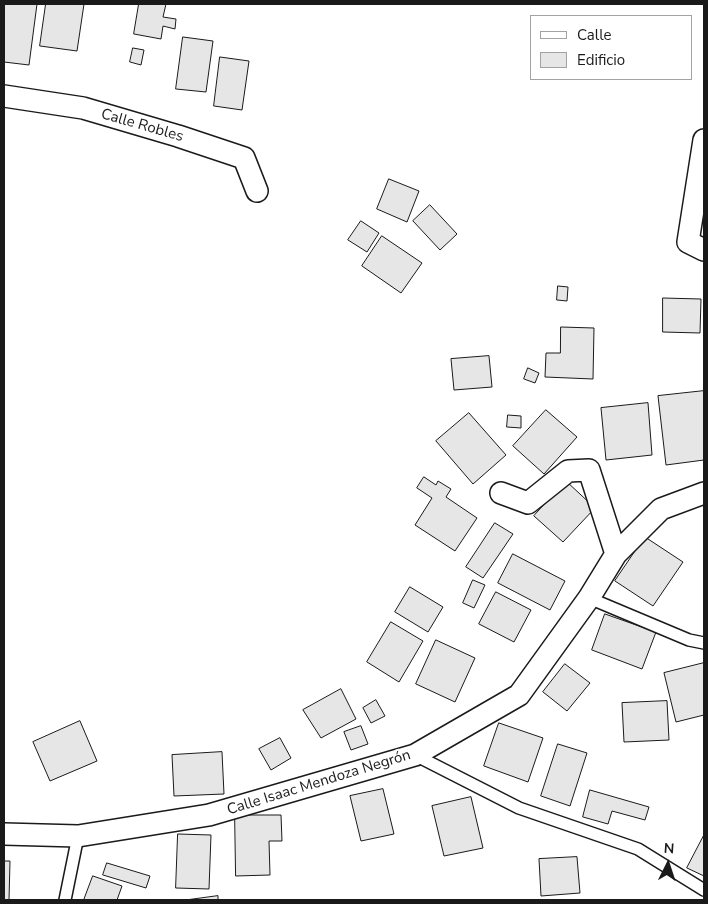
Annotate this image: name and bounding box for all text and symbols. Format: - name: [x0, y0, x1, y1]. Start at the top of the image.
- legend: [530, 15, 693, 80]
- text: Calle: [577, 25, 612, 45]
- text: Edificio: [577, 50, 625, 70]
- street label: Calle Robles: [99, 106, 185, 146]
- street label: Calle Isaac Mendoza Negrón: [225, 746, 413, 820]
- north arrow: [643, 839, 693, 889]
- text: N: [663, 839, 675, 858]

